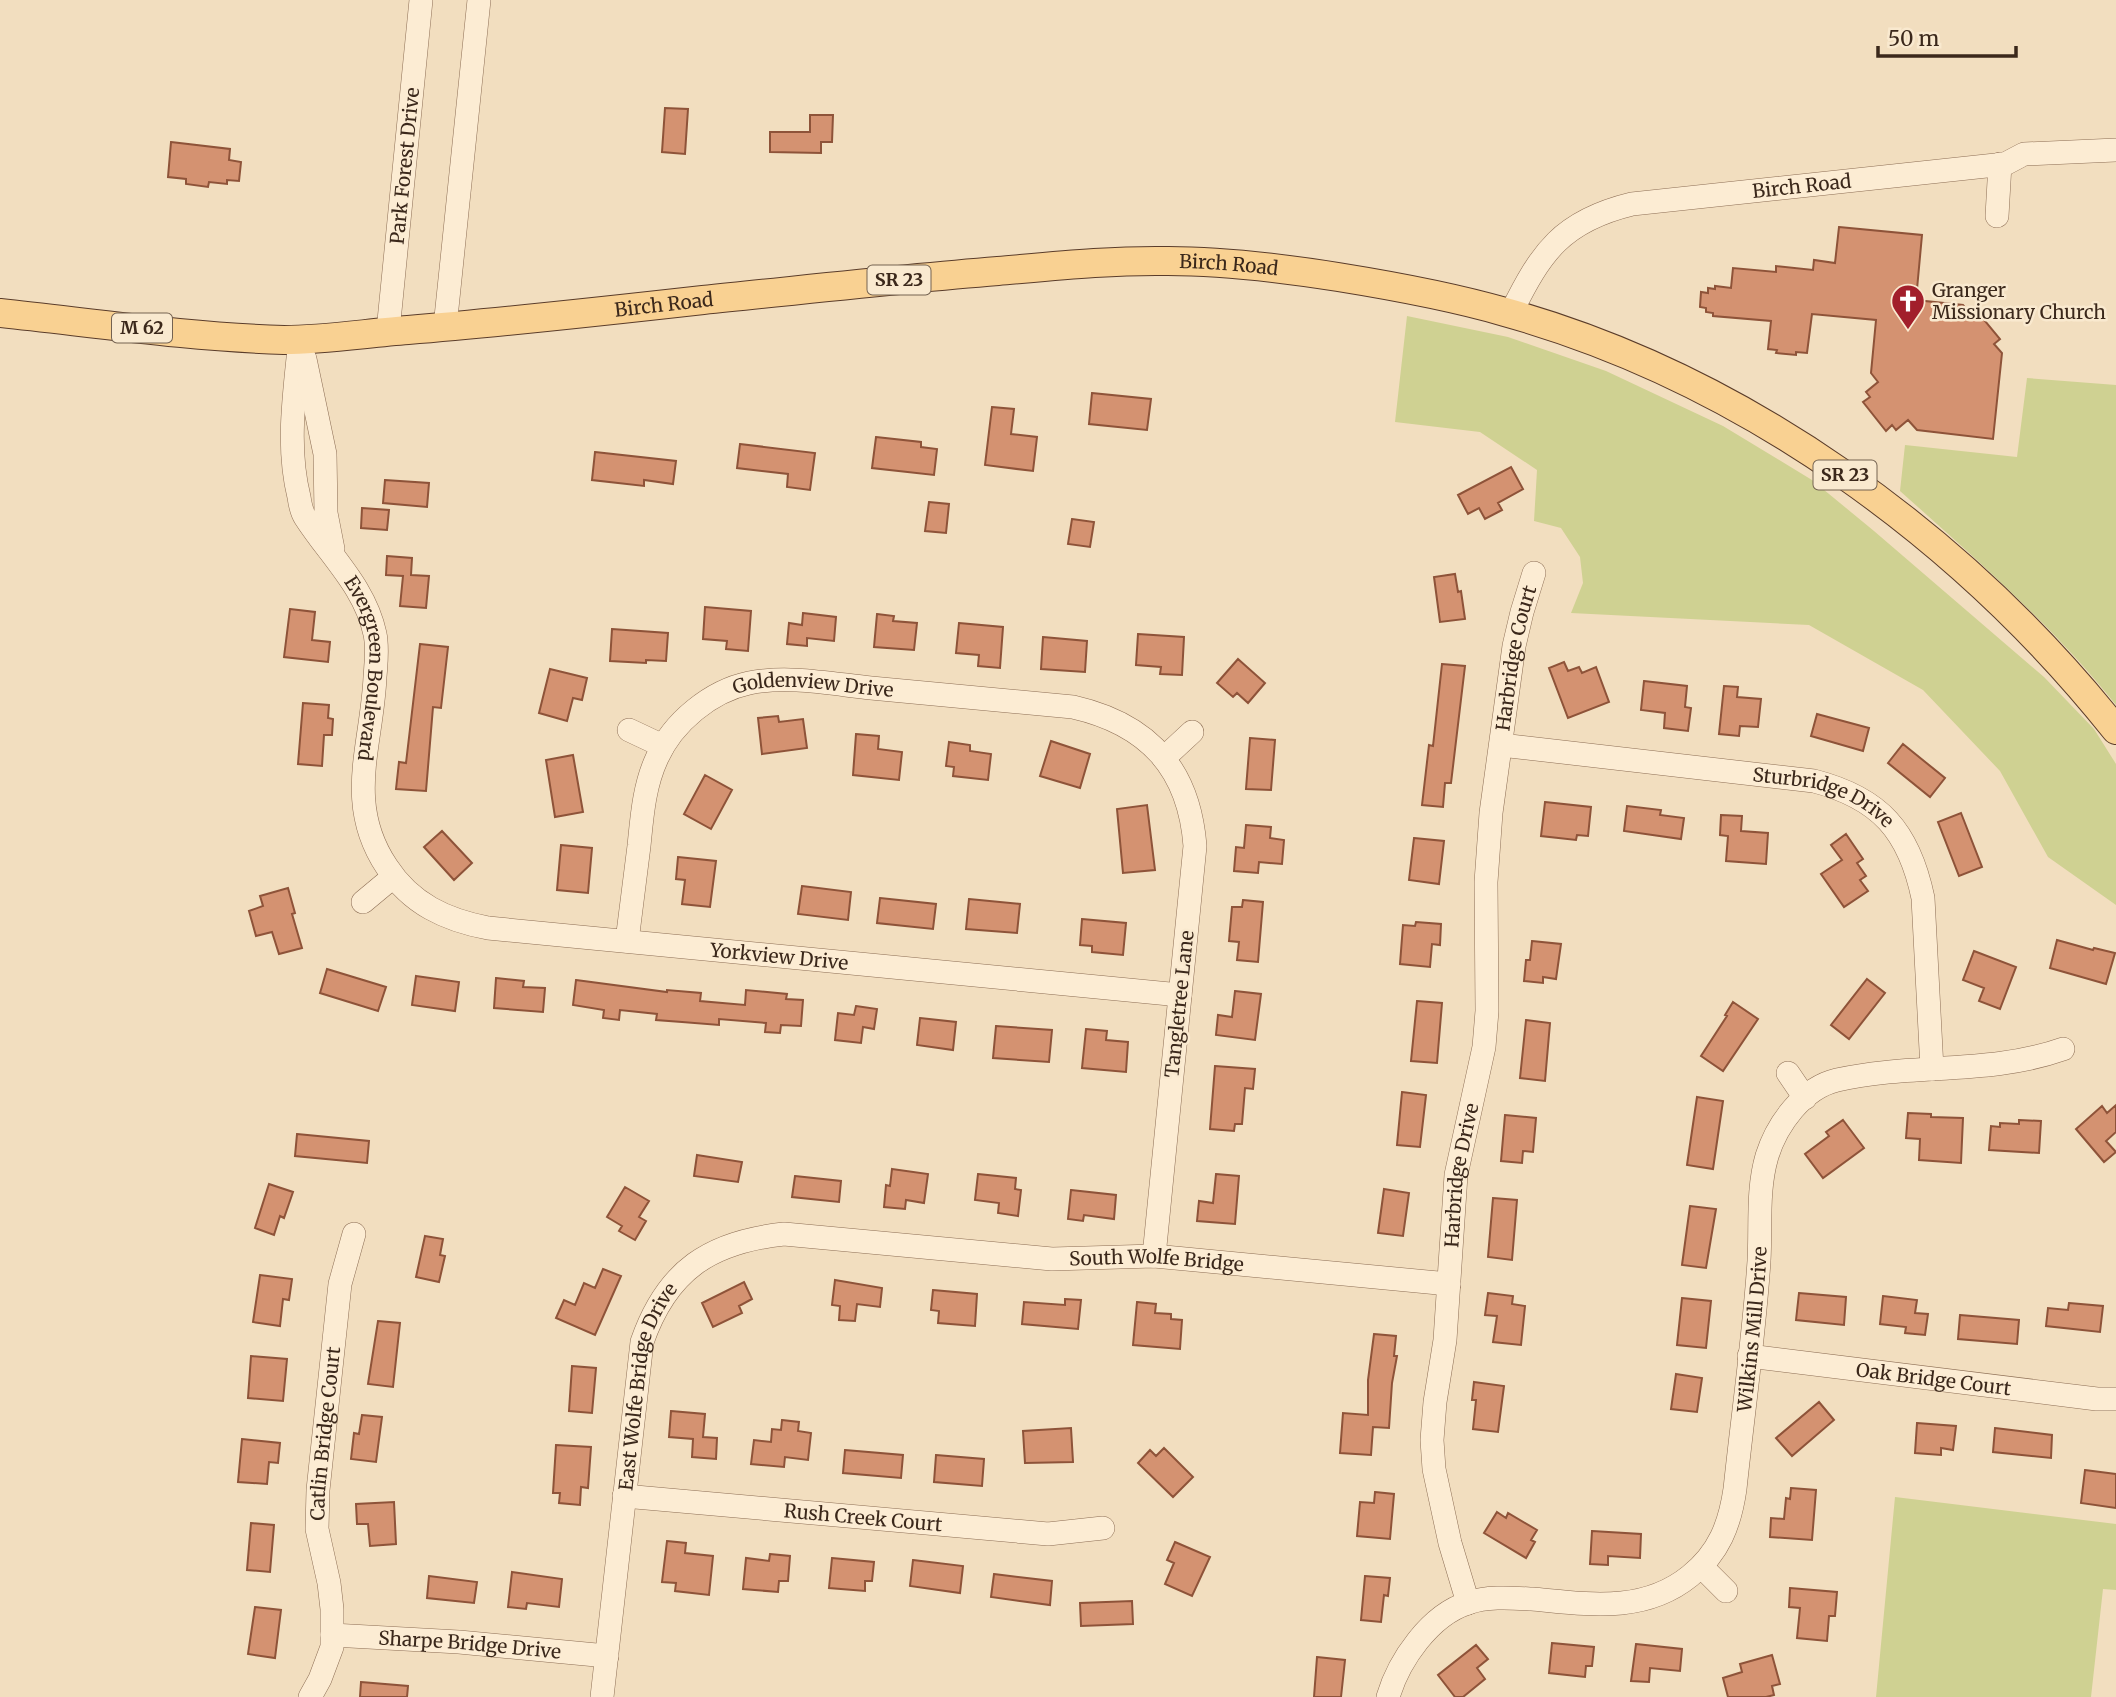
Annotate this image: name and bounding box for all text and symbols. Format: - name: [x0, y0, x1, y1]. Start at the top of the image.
- scale bar: [1878, 14, 2016, 58]
- text: 50 m: [1888, 25, 1939, 52]
- street label: Park Forest Drive: [385, 86, 424, 245]
- street label: Birch Road: [1751, 169, 1852, 203]
- street label: Birch Road: [1179, 249, 1280, 280]
- road number: SR 23: [867, 266, 930, 294]
- place label: Granger Missionary Church: [1932, 278, 2106, 324]
- church icon: Granger Missionary Church: [1889, 282, 1927, 331]
- street label: Birch Road: [613, 287, 715, 322]
- road number: M 62: [112, 314, 172, 342]
- road number: SR 23: [1814, 461, 1876, 490]
- street label: Evergreen Boulevard: [339, 571, 389, 762]
- street label: Harbridge Court: [1490, 582, 1542, 732]
- street label: Goldenview Drive: [730, 668, 895, 702]
- street label: Sturbridge Drive: [1751, 762, 1900, 832]
- street label: Tangletree Lane: [1159, 929, 1199, 1079]
- street label: Yorkview Drive: [708, 937, 849, 975]
- street label: Harbridge Drive: [1439, 1101, 1483, 1248]
- street label: South Wolfe Bridge: [1069, 1244, 1245, 1276]
- street label: Wilkins Mill Drive: [1732, 1246, 1772, 1414]
- street label: East Wolfe Bridge Drive: [613, 1277, 682, 1492]
- street label: Catlin Bridge Court: [305, 1345, 345, 1521]
- street label: Oak Bridge Court: [1855, 1357, 2013, 1400]
- street label: Rush Creek Court: [783, 1498, 944, 1537]
- street label: Sharpe Bridge Drive: [378, 1626, 562, 1664]

